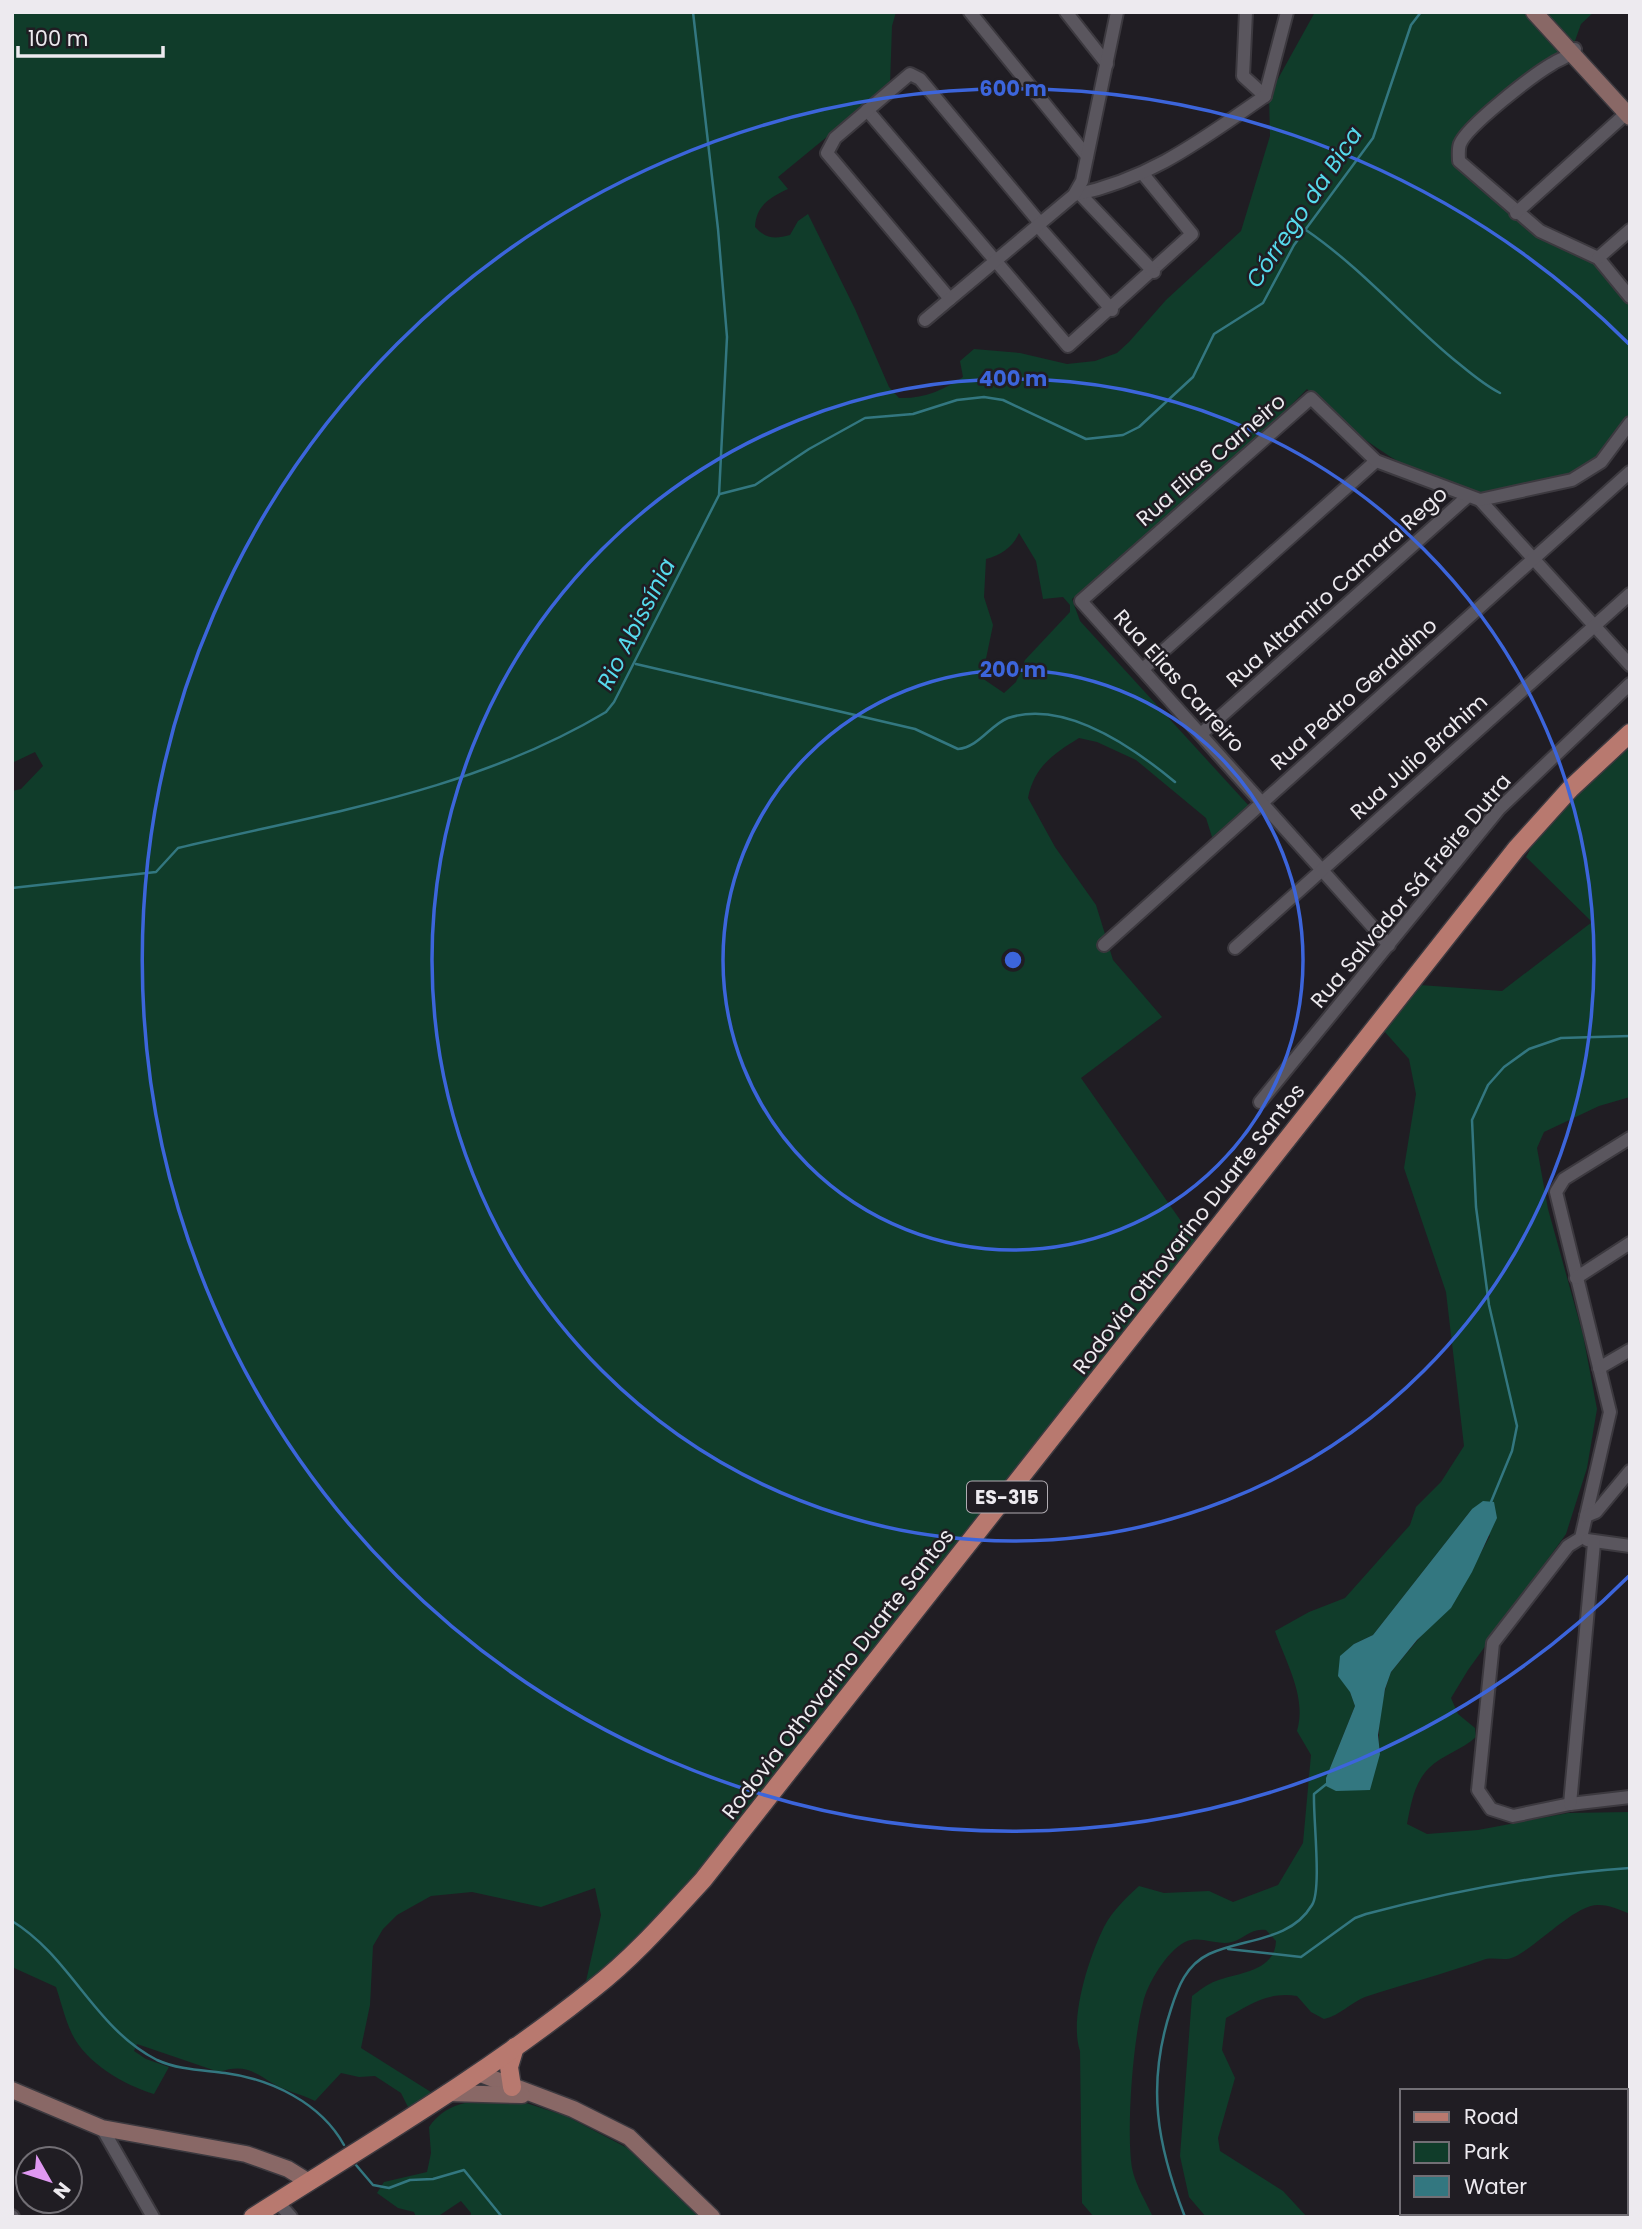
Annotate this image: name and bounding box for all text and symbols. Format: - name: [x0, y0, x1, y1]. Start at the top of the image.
- scale bar: [18, 14, 163, 58]
- text: 100 m: [28, 24, 88, 53]
- text: 600 m: [979, 74, 1047, 103]
- water label: Córrego da Bica: [1238, 120, 1370, 294]
- text: 400 m: [979, 364, 1047, 393]
- street label: Rua Elias Carneiro: [1130, 387, 1292, 533]
- street label: Rua Altamiro Camara Rego: [1220, 479, 1453, 694]
- water label: Rio Abissínia: [589, 553, 683, 695]
- street label: Rua Elias Carreiro: [1107, 603, 1252, 759]
- street label: Rua Pedro Geraldino: [1264, 611, 1443, 776]
- text: 200 m: [980, 655, 1046, 684]
- street label: Rua Julio Brahim: [1344, 687, 1493, 826]
- street label: Rua Salvador Sá Freire Dutra: [1304, 767, 1517, 1014]
- centre of rings: [1001, 948, 1025, 972]
- street label: Rodovia Othovarino Duarte Santos: [1066, 1077, 1311, 1380]
- road number: ES-315: [967, 1482, 1047, 1512]
- street label: Rodovia Othovarino Duarte Santos: [715, 1522, 960, 1825]
- legend: [1400, 2089, 1628, 2215]
- text: Road: [1464, 2102, 1519, 2131]
- text: Park: [1464, 2137, 1509, 2166]
- north arrow: [14, 2145, 84, 2215]
- text: Water: [1464, 2172, 1527, 2201]
- text: N: [47, 2176, 77, 2204]

